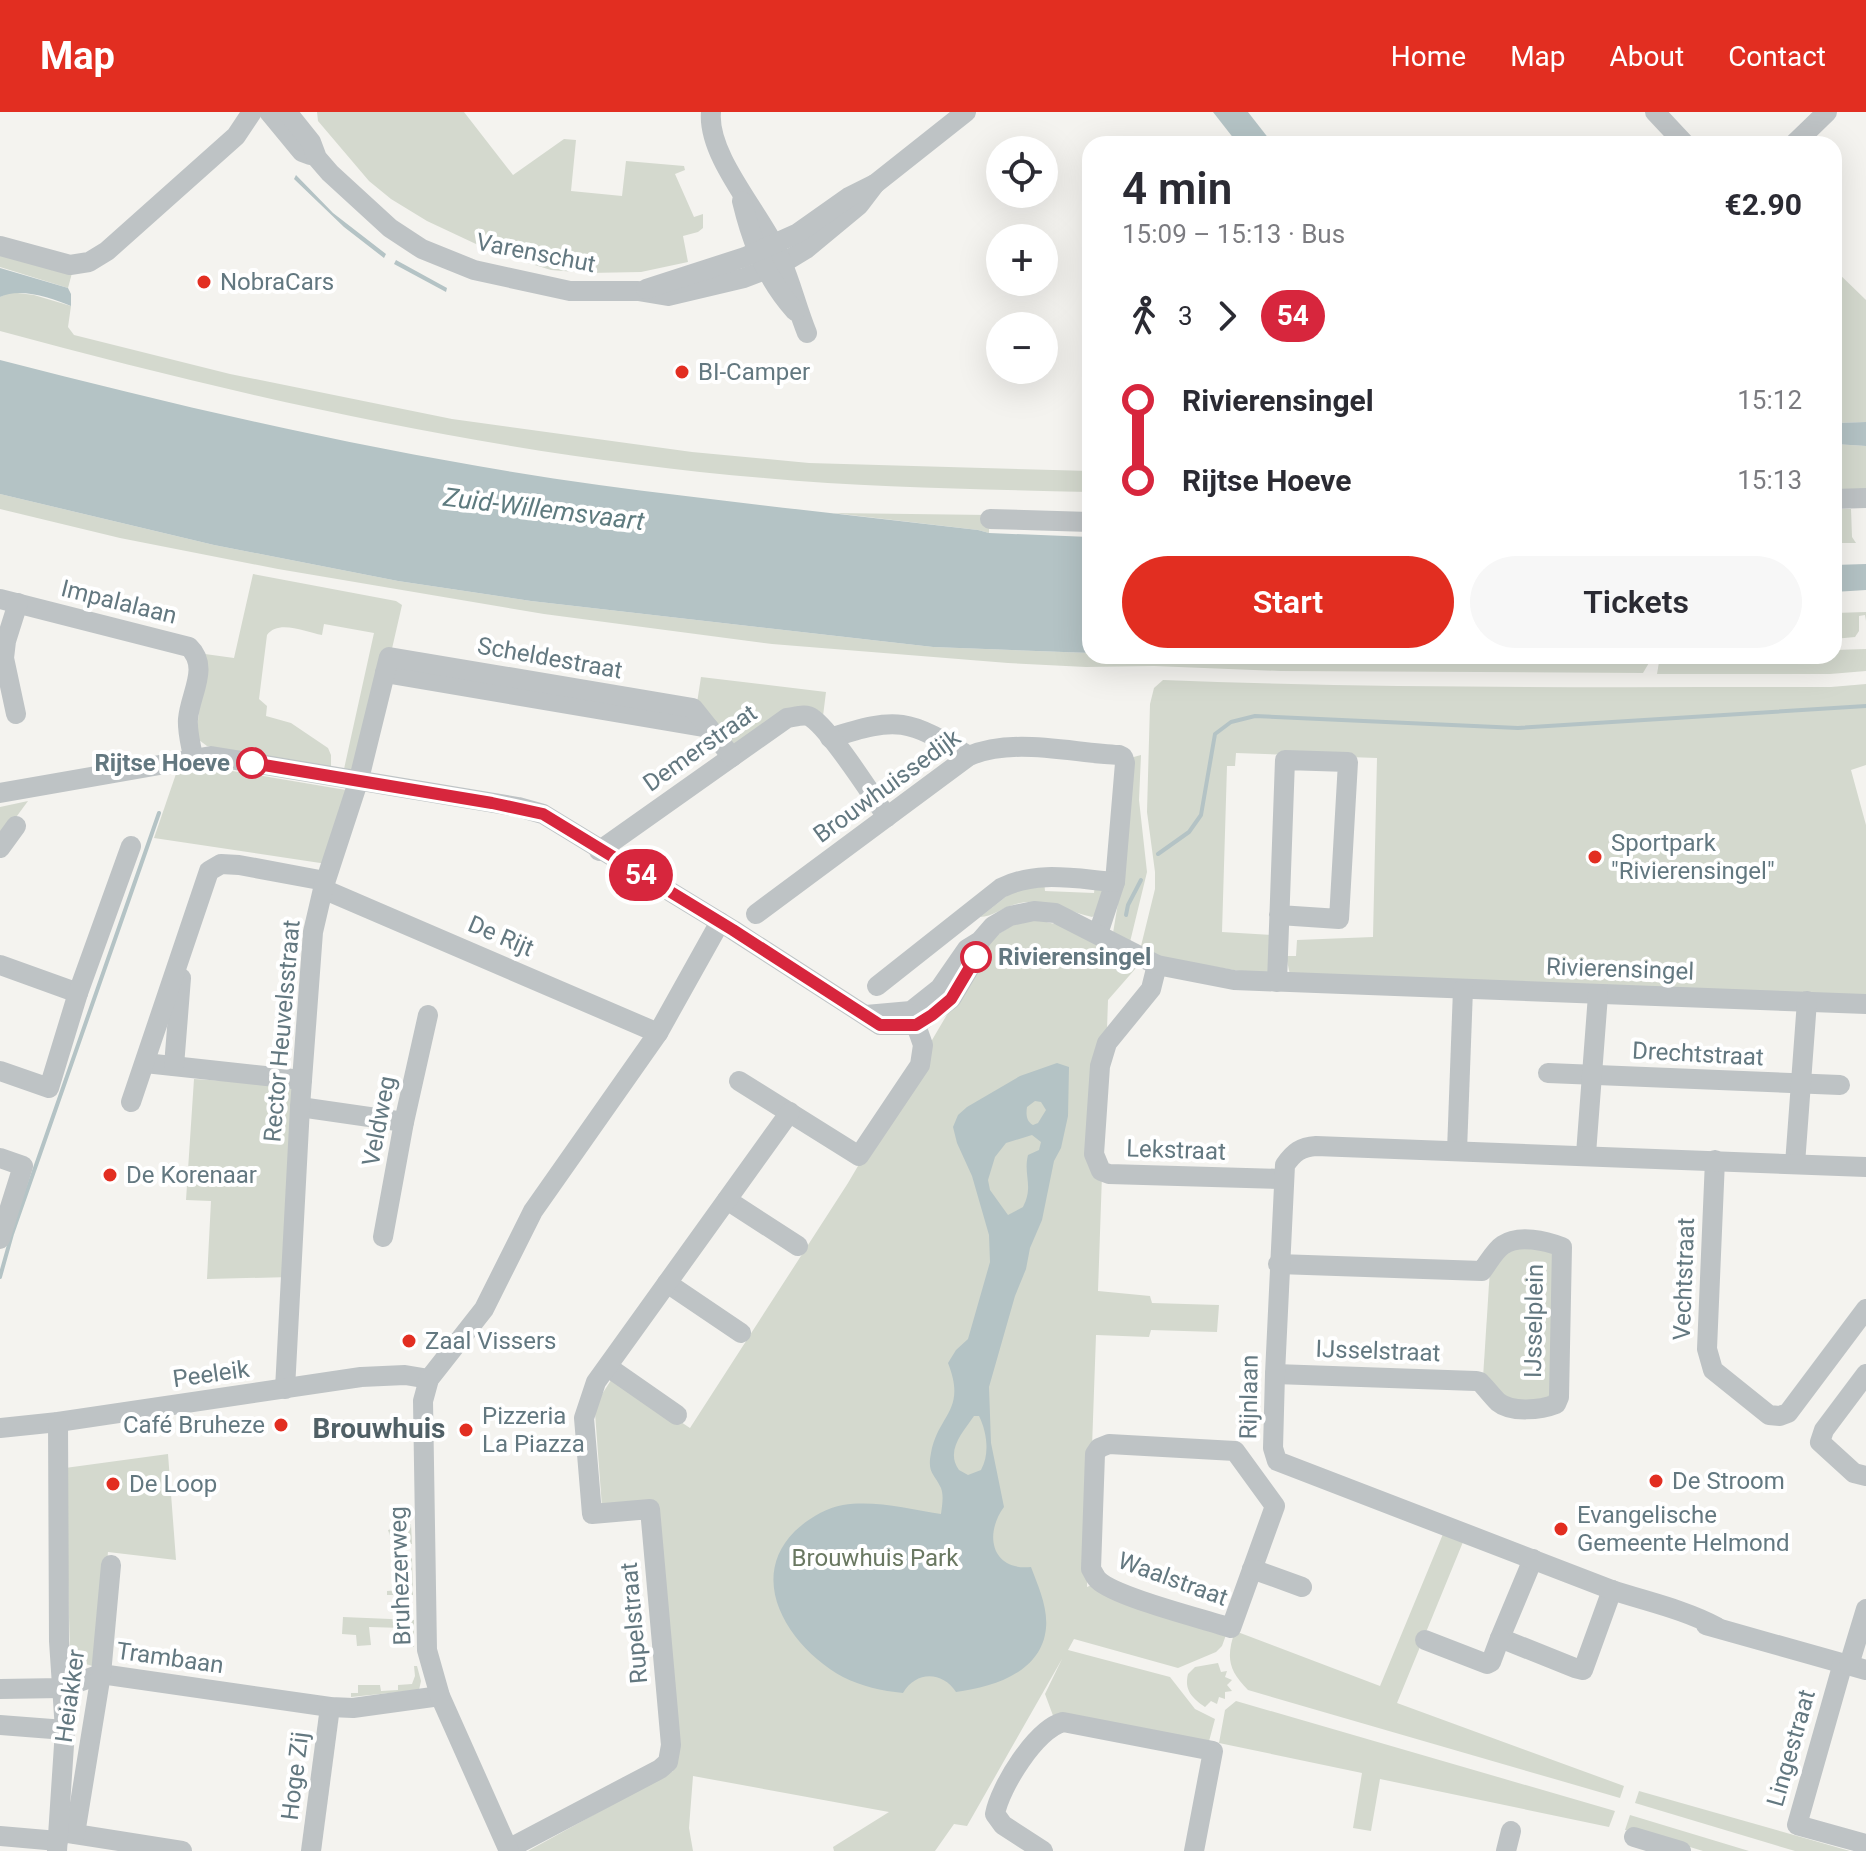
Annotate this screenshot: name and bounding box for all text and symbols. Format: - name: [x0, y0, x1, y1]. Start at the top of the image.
- text: Map: [40, 34, 115, 78]
- text: Home: [1391, 40, 1466, 73]
- text: Map: [1510, 40, 1566, 73]
- text: About: [1610, 40, 1684, 73]
- text: Contact: [1728, 40, 1826, 73]
- map controls: [986, 136, 1058, 384]
- button: locate: [986, 136, 1058, 208]
- text: 4 min: [1122, 163, 1232, 215]
- text: €2.90: [1724, 187, 1802, 222]
- text: 15:09 – 15:13 · Bus: [1122, 219, 1345, 249]
- button: +: [986, 224, 1058, 296]
- street label: Varenschut: [474, 228, 598, 278]
- place label: NobraCars: [220, 268, 334, 296]
- marker: NobraCars: [195, 273, 213, 291]
- icon: walk: [1122, 294, 1166, 338]
- icon: forward: [1205, 294, 1249, 338]
- text: 54: [1277, 299, 1309, 332]
- text: 3: [1178, 301, 1193, 331]
- button: −: [986, 312, 1058, 384]
- place label: BI-Camper: [698, 358, 810, 386]
- marker: BI-Camper: [673, 363, 691, 381]
- text: Rivierensingel: [1182, 383, 1374, 418]
- text: 15:12: [1737, 385, 1802, 415]
- text: Rijtse Hoeve: [1182, 463, 1352, 498]
- text: 15:13: [1737, 465, 1802, 495]
- water label: Zuid-Willemsvaart: [441, 482, 647, 536]
- button: Start: [1122, 556, 1454, 648]
- button: Tickets: [1470, 556, 1802, 648]
- street label: Impalalaan: [58, 574, 180, 630]
- street label: Scheldestraat: [475, 631, 625, 685]
- street label: Demerstraat: [638, 699, 762, 797]
- street label: Brouwhuissedijk: [808, 723, 967, 849]
- marker: Rijtse Hoeve: [237, 748, 267, 778]
- place label: Rijtse Hoeve: [94, 749, 230, 777]
- place label: Sportpark "Rivierensingel": [1611, 829, 1775, 885]
- marker: Sportpark "Rivierensingel": [1586, 848, 1604, 866]
- line badge: 54: [605, 849, 677, 901]
- text: 54: [625, 858, 657, 891]
- street label: De Rijt: [464, 910, 538, 962]
- street label: Rector Heuvelsstraat: [258, 919, 306, 1143]
- marker: Rivierensingel: [961, 942, 991, 972]
- place label: Rivierensingel: [998, 943, 1151, 971]
- street label: Rivierensingel: [1545, 952, 1695, 986]
- street label: Drechtstraat: [1631, 1037, 1765, 1071]
- street label: Veldweg: [357, 1074, 401, 1168]
- street label: Lekstraat: [1126, 1134, 1226, 1166]
- place label: De Korenaar: [126, 1161, 257, 1189]
- marker: De Korenaar: [101, 1166, 119, 1184]
- street label: Vechtstraat: [1668, 1217, 1700, 1341]
- street label: IJsselplein: [1519, 1264, 1549, 1378]
- place label: Zaal Vissers: [425, 1327, 556, 1355]
- marker: Zaal Vissers: [400, 1332, 418, 1350]
- street label: IJsselstraat: [1315, 1335, 1441, 1367]
- street label: Rijnlaan: [1234, 1354, 1264, 1440]
- street label: Peeleik: [171, 1355, 252, 1393]
- place label: Pizzeria La Piazza: [482, 1402, 585, 1458]
- place label: Café Bruheze: [123, 1411, 265, 1439]
- district label: Brouwhuis: [313, 1412, 445, 1445]
- marker: Café Bruheze: [272, 1416, 290, 1434]
- marker: Pizzeria La Piazza: [457, 1421, 475, 1439]
- place label: De Stroom: [1672, 1467, 1785, 1495]
- place label: De Loop: [129, 1470, 217, 1498]
- marker: De Stroom: [1647, 1472, 1665, 1490]
- marker: De Loop: [104, 1475, 122, 1493]
- place label: Evangelische Gemeente Helmond: [1577, 1501, 1790, 1557]
- street label: Bruhezerweg: [384, 1506, 416, 1646]
- marker: Evangelische Gemeente Helmond: [1552, 1520, 1570, 1538]
- park label: Brouwhuis Park: [792, 1544, 959, 1572]
- street label: Waalstraat: [1114, 1546, 1232, 1612]
- street label: Rupelstraat: [615, 1561, 653, 1685]
- street label: Trambaan: [115, 1637, 225, 1679]
- street label: Heiakker: [50, 1648, 90, 1744]
- street label: Lingestraat: [1761, 1686, 1821, 1810]
- street label: Hoge Zij: [276, 1730, 314, 1822]

